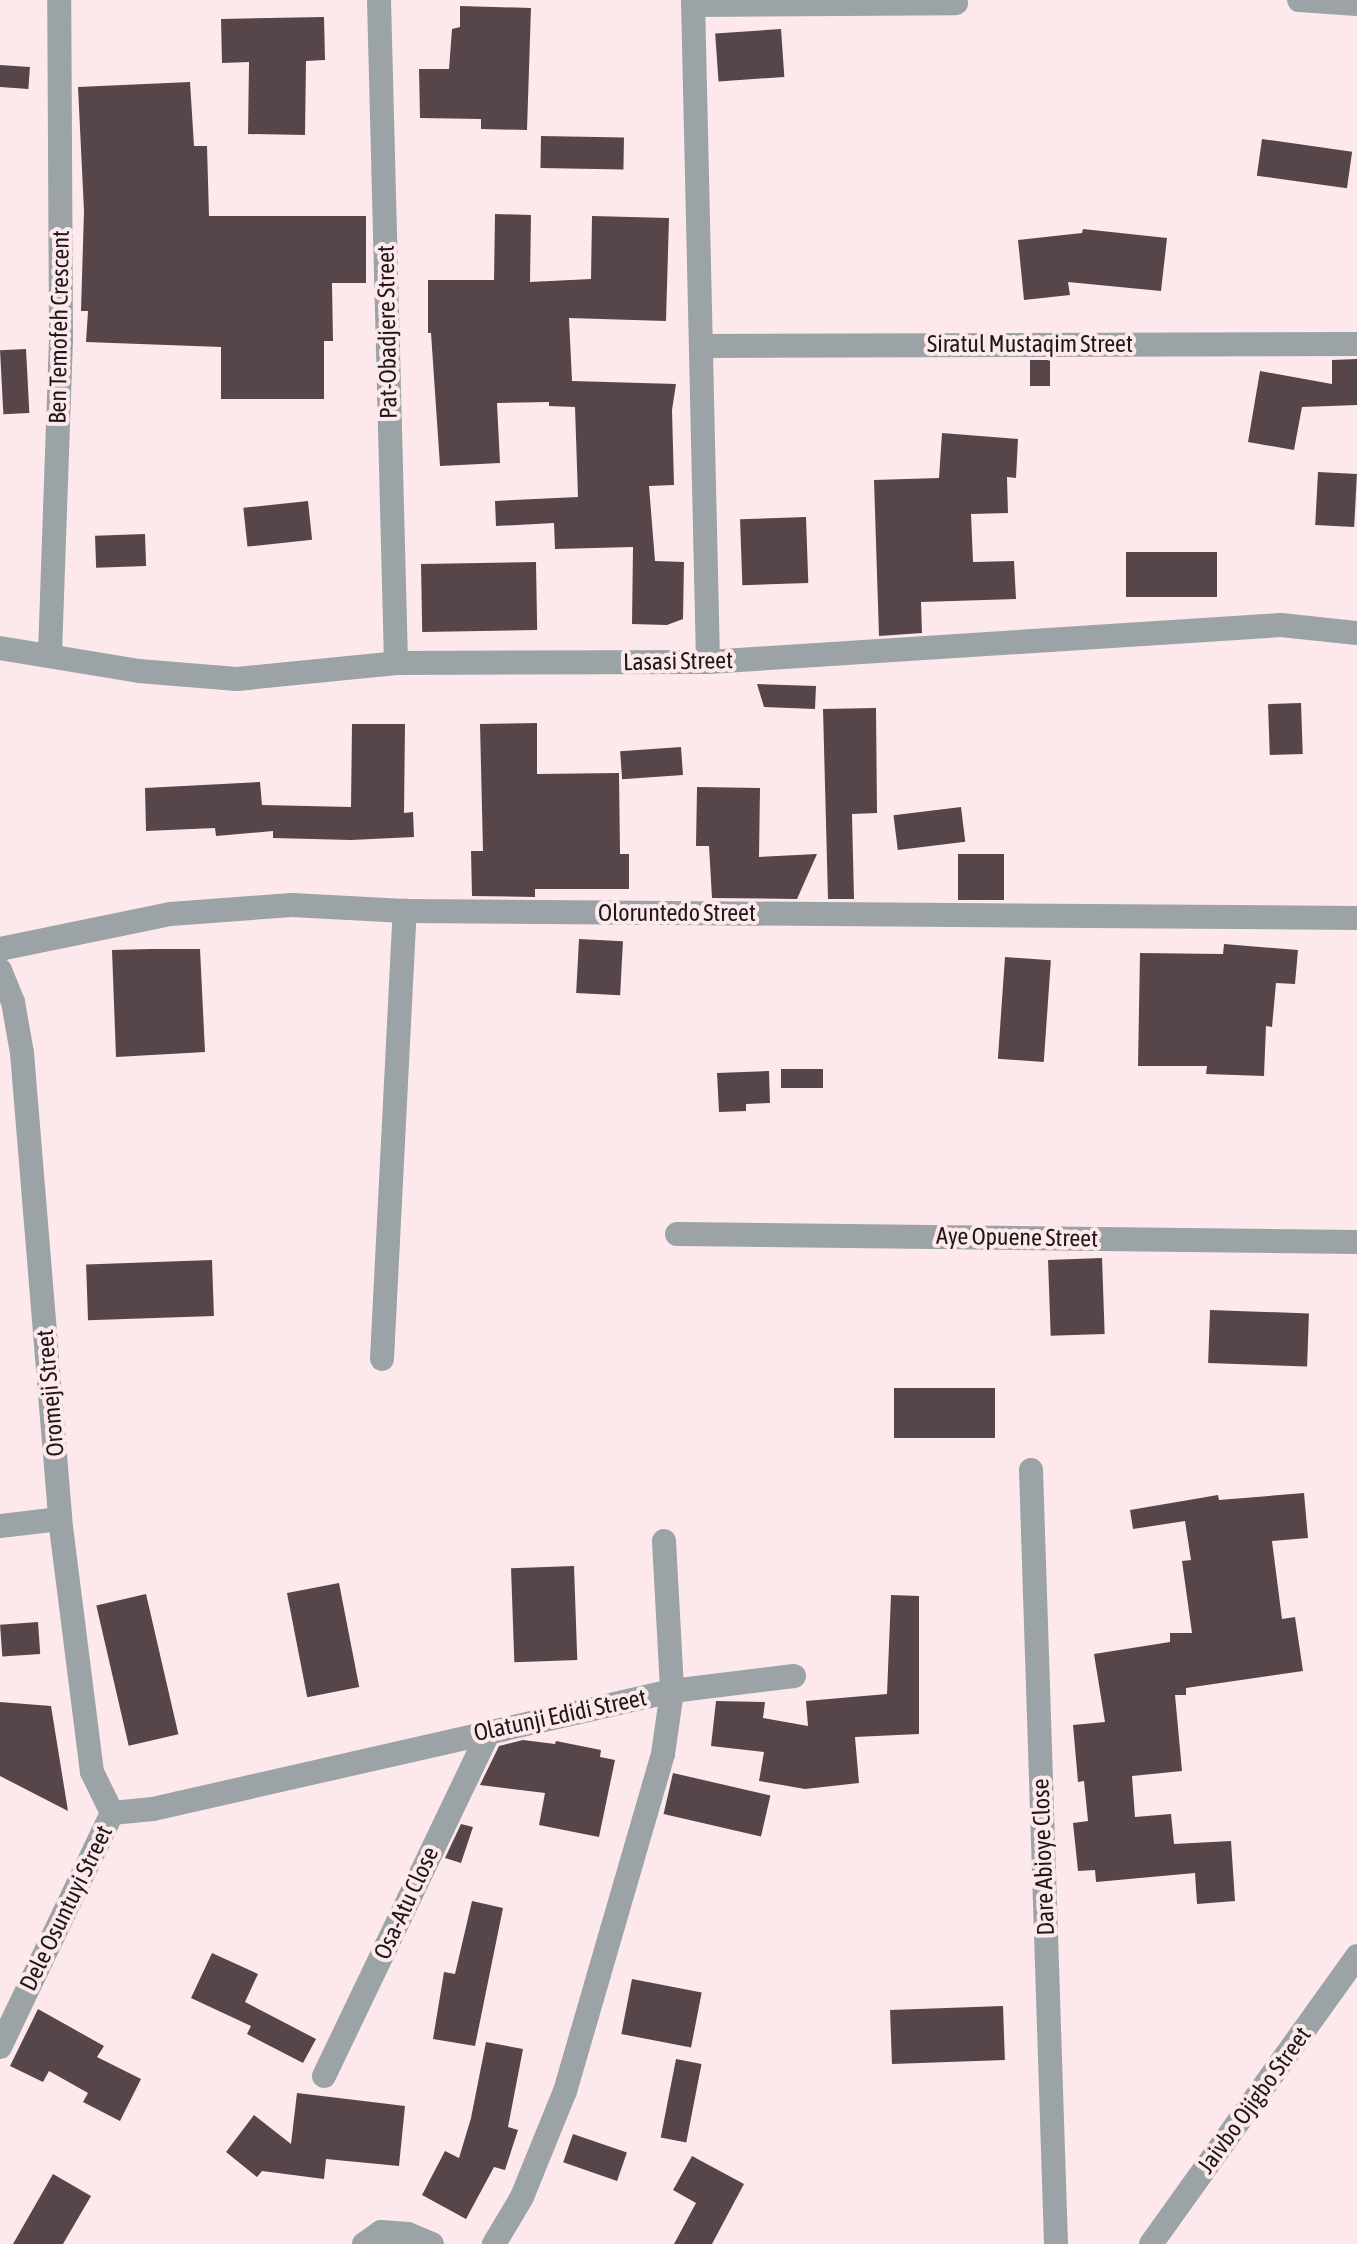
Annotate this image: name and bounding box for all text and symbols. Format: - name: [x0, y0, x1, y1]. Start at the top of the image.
- street label: Ben Temofeh Crescent: [43, 230, 75, 424]
- street label: Pat-Obadjere Street: [371, 245, 403, 419]
- street label: Siratul Mustaqim Street: [927, 330, 1133, 358]
- street label: Lasasi Street: [623, 646, 733, 676]
- street label: Oloruntedo Street: [598, 899, 756, 927]
- street label: Aye Opuene Street: [936, 1221, 1098, 1253]
- street label: Oromeji Street: [30, 1328, 70, 1458]
- street label: Olatunji Edidi Street: [471, 1683, 649, 1747]
- street label: Dare Abioye Close: [1026, 1778, 1060, 1936]
- street label: Dele Osuntuyi Street: [14, 1821, 118, 1995]
- street label: Osa-Atu Close: [367, 1842, 445, 1964]
- street label: Jaivbo Ojigbo Street: [1191, 2021, 1317, 2179]

